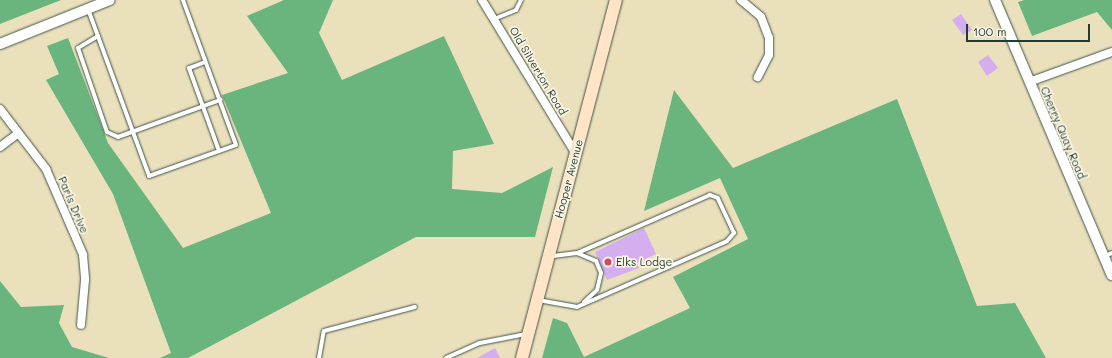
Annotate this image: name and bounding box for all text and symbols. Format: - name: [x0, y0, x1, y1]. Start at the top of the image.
- scale bar: [968, 16, 1092, 42]
- text: 100 m: [973, 23, 1007, 39]
- street label: Old Silverton Road: [506, 24, 570, 118]
- street label: Cherry Quay Road: [1038, 85, 1088, 181]
- street label: Hooper Avenue: [552, 138, 586, 220]
- street label: Paris Drive: [55, 175, 91, 235]
- place label: Elks Lodge: [616, 255, 672, 269]
- marker: Elks Lodge: [603, 257, 613, 267]

